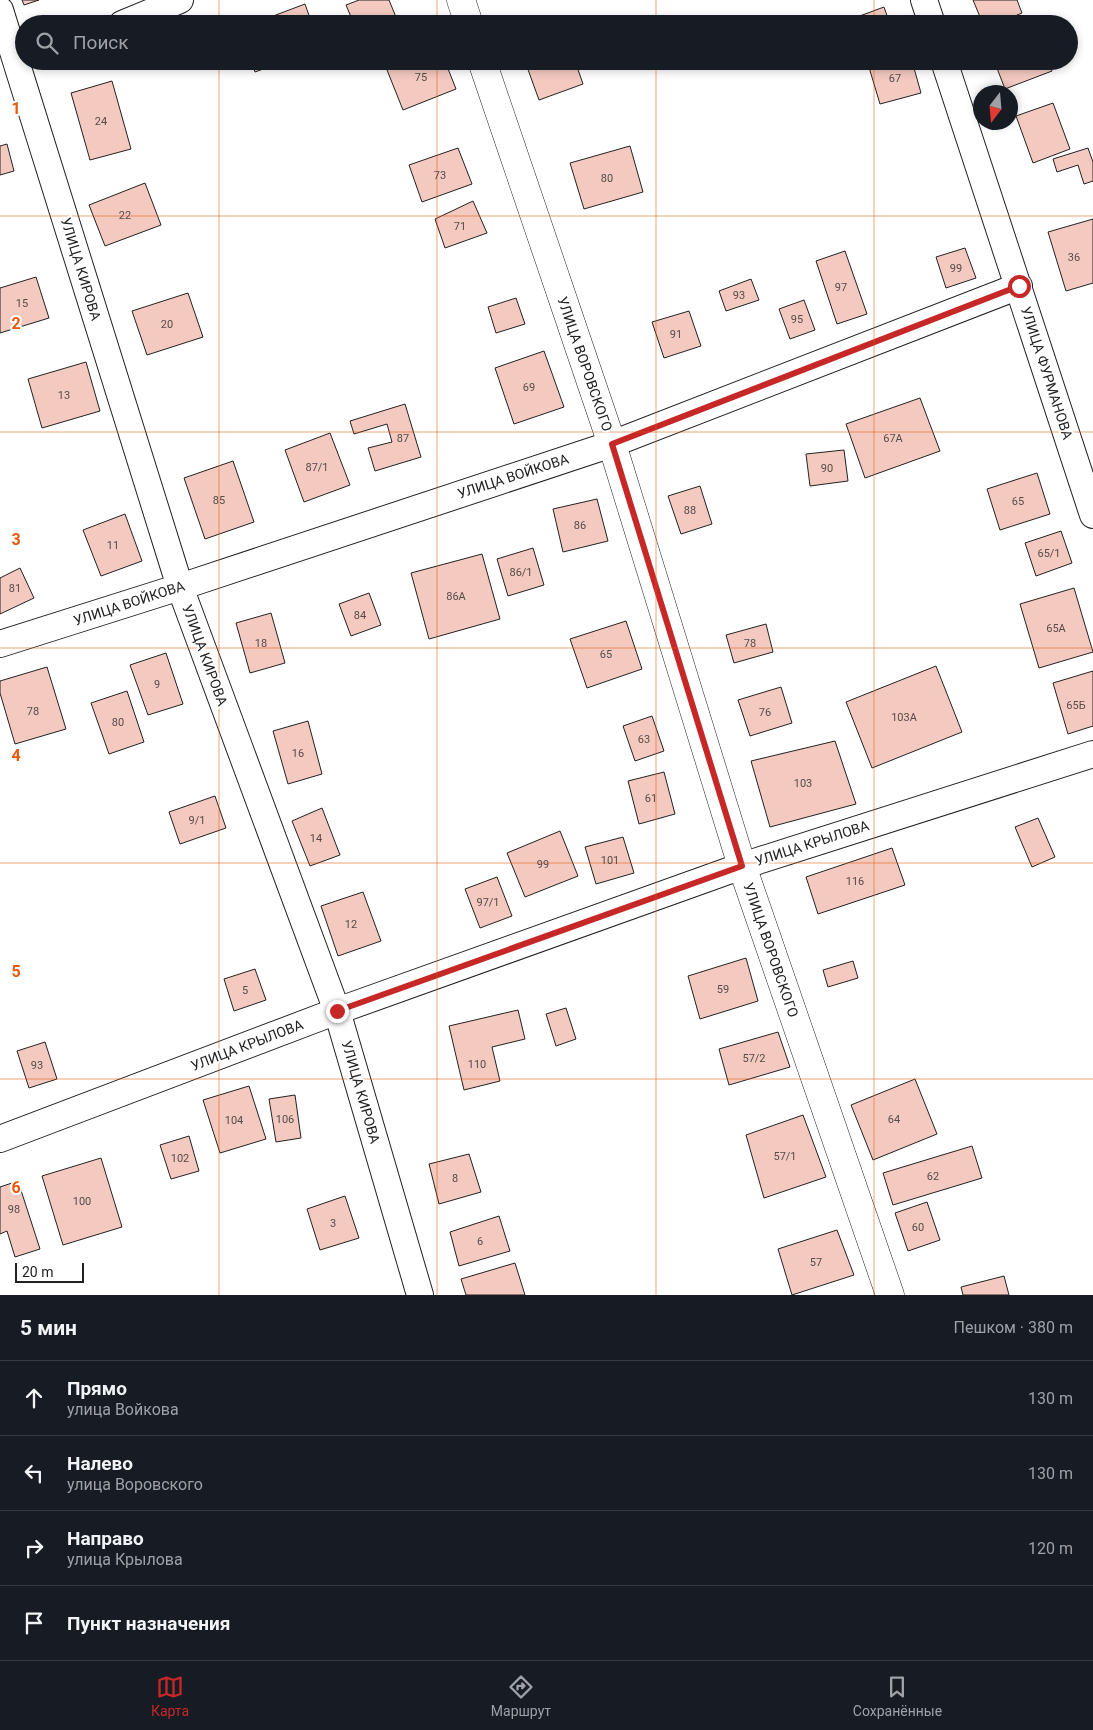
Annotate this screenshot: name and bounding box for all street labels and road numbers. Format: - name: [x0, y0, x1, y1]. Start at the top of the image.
- street label: УЛИЦА КИРОВА: [58, 216, 104, 322]
- street label: УЛИЦА ВОРОВСКОГО: [554, 295, 616, 433]
- street label: УЛИЦА ФУРМАНОВА: [1018, 305, 1076, 441]
- street label: УЛИЦА ВОЙКОВА: [455, 450, 571, 502]
- street label: УЛИЦА ВОЙКОВА: [71, 577, 187, 629]
- street label: УЛИЦА КИРОВА: [179, 602, 231, 708]
- street label: УЛИЦА КРЫЛОВА: [753, 817, 871, 869]
- street label: УЛИЦА ВОРОВСКОГО: [740, 881, 802, 1019]
- street label: УЛИЦА КРЫЛОВА: [189, 1016, 305, 1074]
- street label: УЛИЦА КИРОВА: [339, 1039, 383, 1145]

